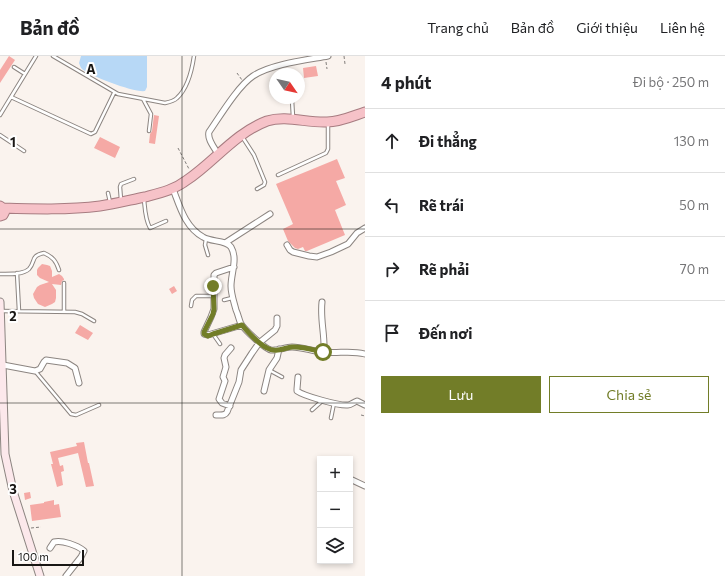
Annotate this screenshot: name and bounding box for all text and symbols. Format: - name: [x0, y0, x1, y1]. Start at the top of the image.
- text: Bản đồ: [20, 16, 80, 39]
- text: Trang chủ: [427, 19, 489, 36]
- text: Bản đồ: [511, 19, 554, 36]
- text: Giới thiệu: [576, 19, 638, 36]
- text: Liên hệ: [660, 19, 705, 36]
- text: A: [86, 61, 96, 77]
- north arrow: [269, 68, 305, 104]
- text: 4 phút: [381, 72, 431, 93]
- text: Đi bộ · 250 m: [633, 74, 709, 90]
- icon: ahead: [381, 130, 403, 152]
- text: Đi thẳng: [419, 132, 477, 150]
- text: 130 m: [674, 133, 709, 149]
- text: 1: [10, 134, 16, 150]
- icon: left: [381, 194, 403, 216]
- text: Rẽ trái: [419, 196, 464, 214]
- text: 50 m: [679, 197, 709, 213]
- icon: right: [381, 258, 403, 280]
- text: Rẽ phải: [419, 260, 469, 278]
- text: 70 m: [680, 261, 709, 277]
- route end: [204, 277, 222, 295]
- text: 2: [9, 308, 17, 324]
- icon: arrive: [381, 322, 403, 344]
- text: Đến nơi: [419, 324, 472, 342]
- route start: [314, 343, 332, 361]
- button: Lưu: [381, 376, 541, 413]
- button: Chia sẻ: [549, 376, 709, 413]
- map controls: [317, 456, 353, 564]
- button: +: [317, 456, 353, 492]
- text: 3: [9, 481, 17, 497]
- button: −: [317, 492, 353, 528]
- button: layers: [317, 528, 353, 564]
- scale bar: [12, 548, 84, 567]
- text: 100 m: [18, 550, 49, 563]

